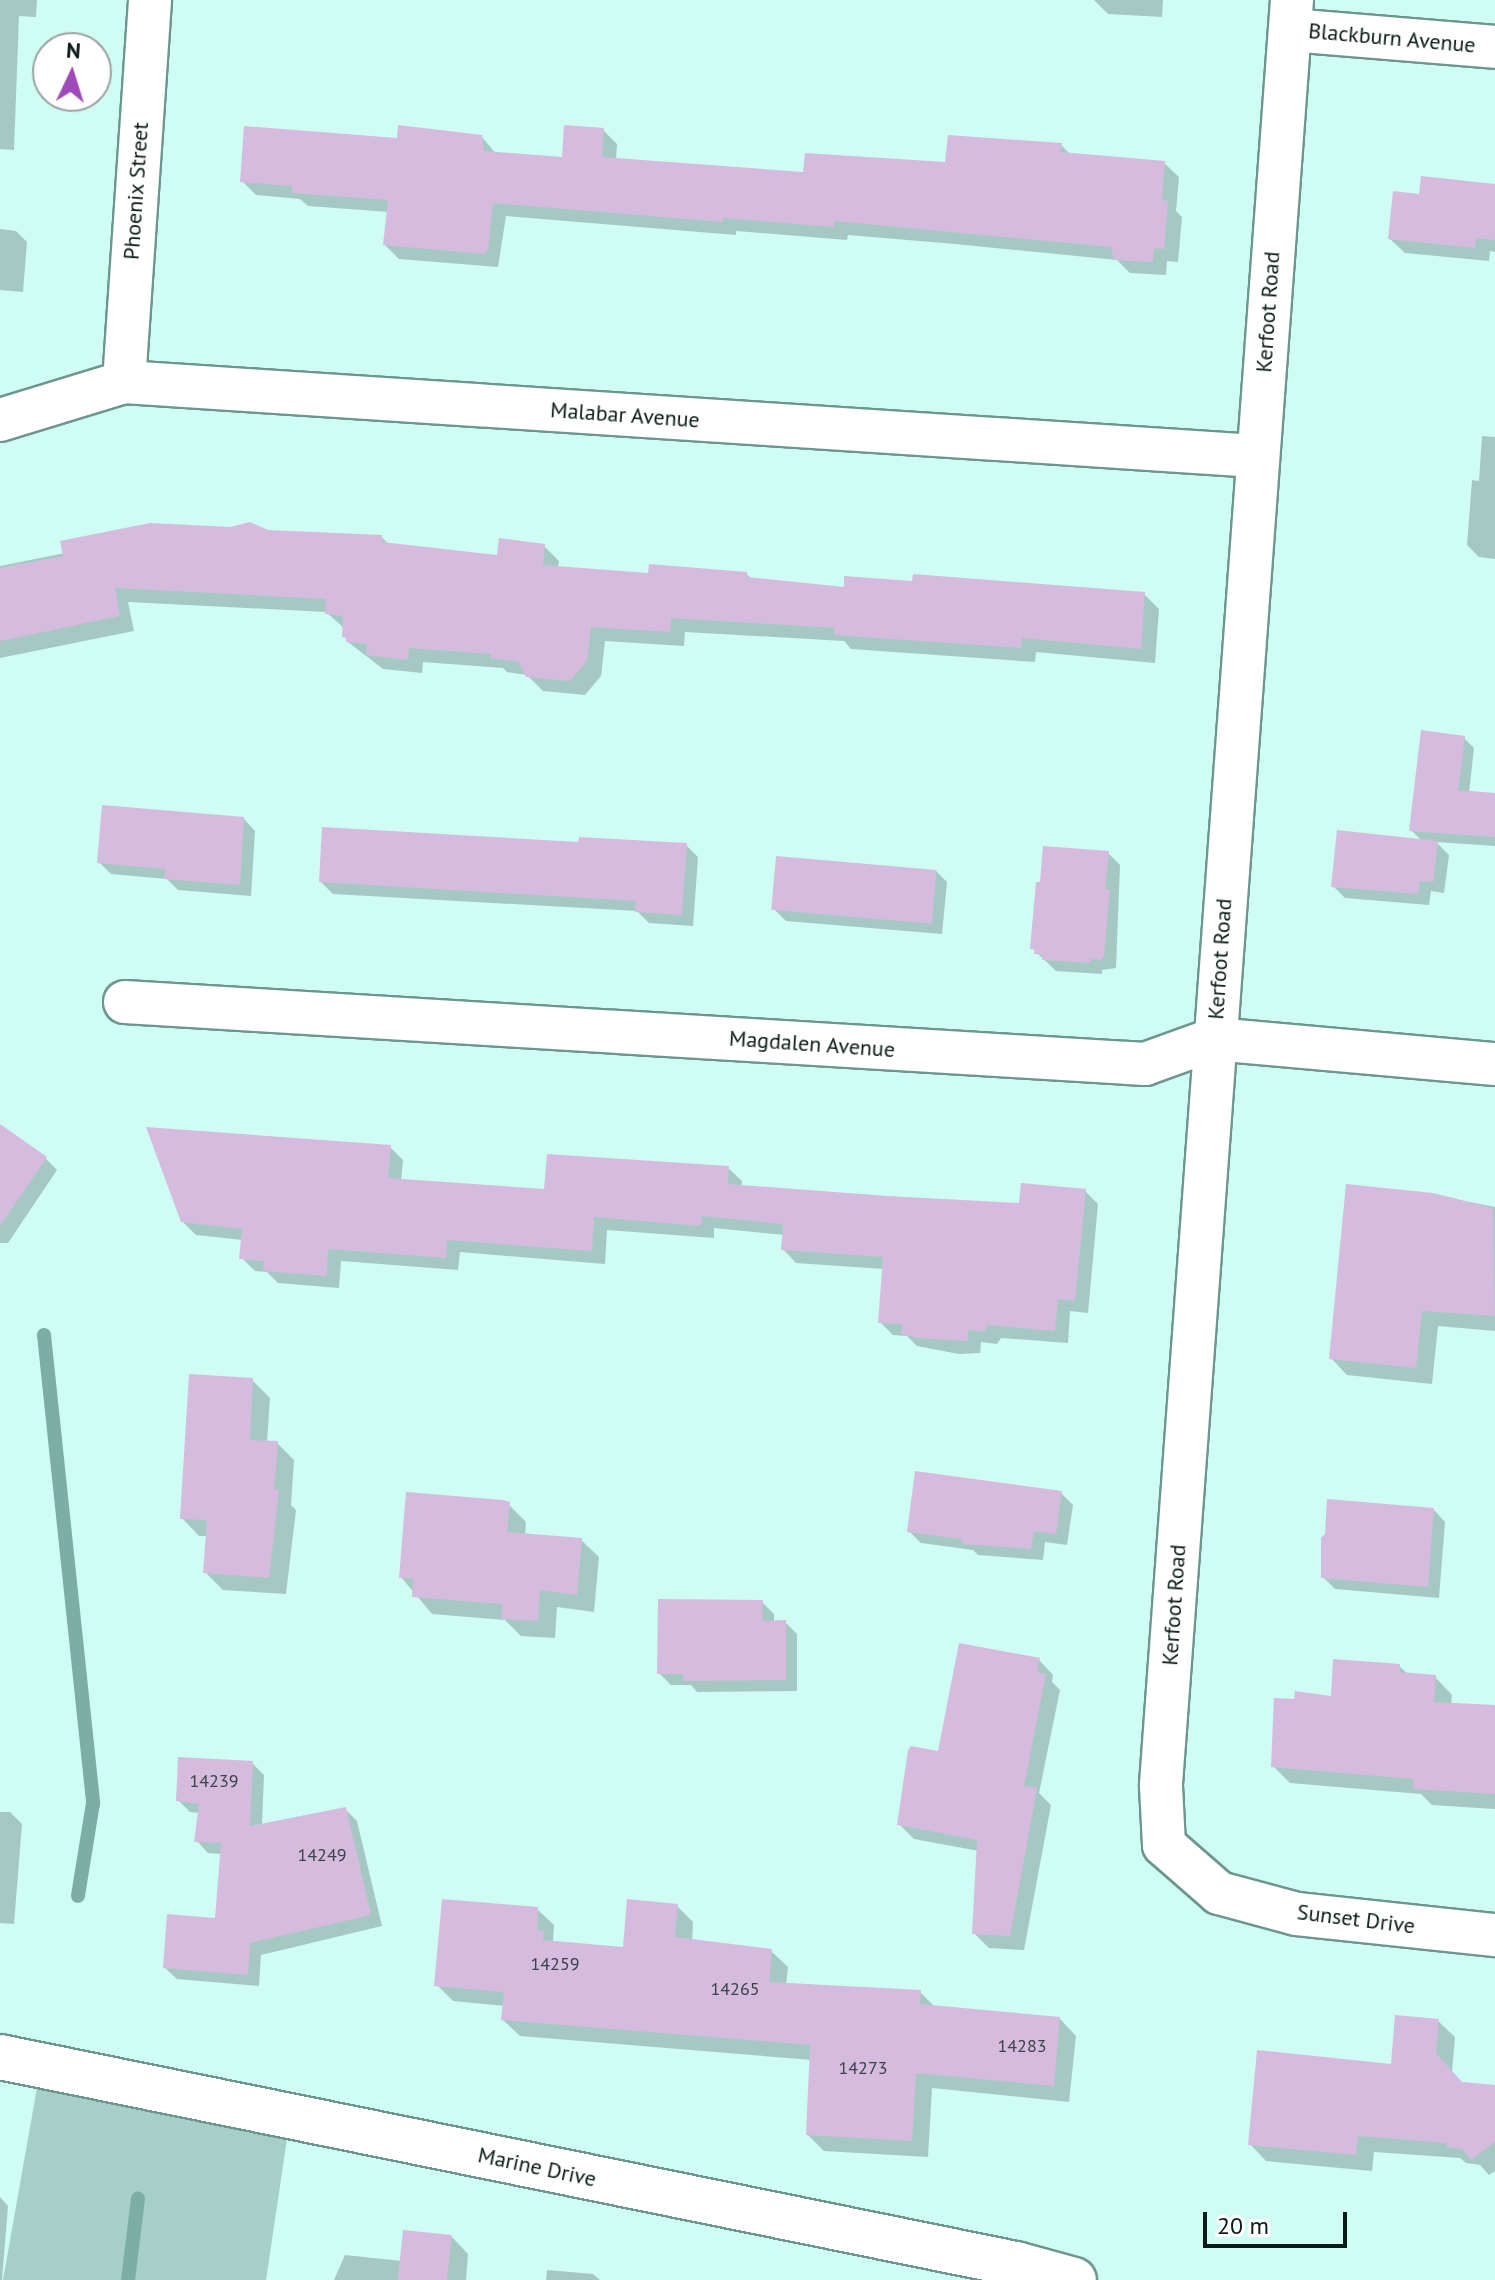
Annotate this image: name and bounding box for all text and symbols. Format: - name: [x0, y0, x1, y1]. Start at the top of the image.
- street label: Blackburn Avenue: [1307, 18, 1477, 58]
- north arrow: [32, 32, 112, 112]
- text: N: [65, 36, 82, 65]
- street label: Phoenix Street: [118, 121, 154, 261]
- street label: Kerfoot Road: [1251, 251, 1285, 373]
- street label: Malabar Avenue: [549, 397, 701, 433]
- street label: Kerfoot Road: [1203, 898, 1237, 1020]
- street label: Magdalen Avenue: [728, 1025, 896, 1063]
- street label: Kerfoot Road: [1157, 1544, 1191, 1666]
- house number: 14239: [189, 1770, 239, 1792]
- house number: 14249: [297, 1844, 347, 1866]
- street label: Sunset Drive: [1296, 1899, 1416, 1939]
- house number: 14259: [530, 1953, 580, 1975]
- house number: 14265: [710, 1978, 760, 2000]
- house number: 14283: [997, 2035, 1047, 2057]
- house number: 14273: [838, 2057, 888, 2079]
- street label: Marine Drive: [476, 2142, 598, 2192]
- scale bar: [1207, 2196, 1351, 2246]
- text: 20 m: [1217, 2210, 1269, 2241]

